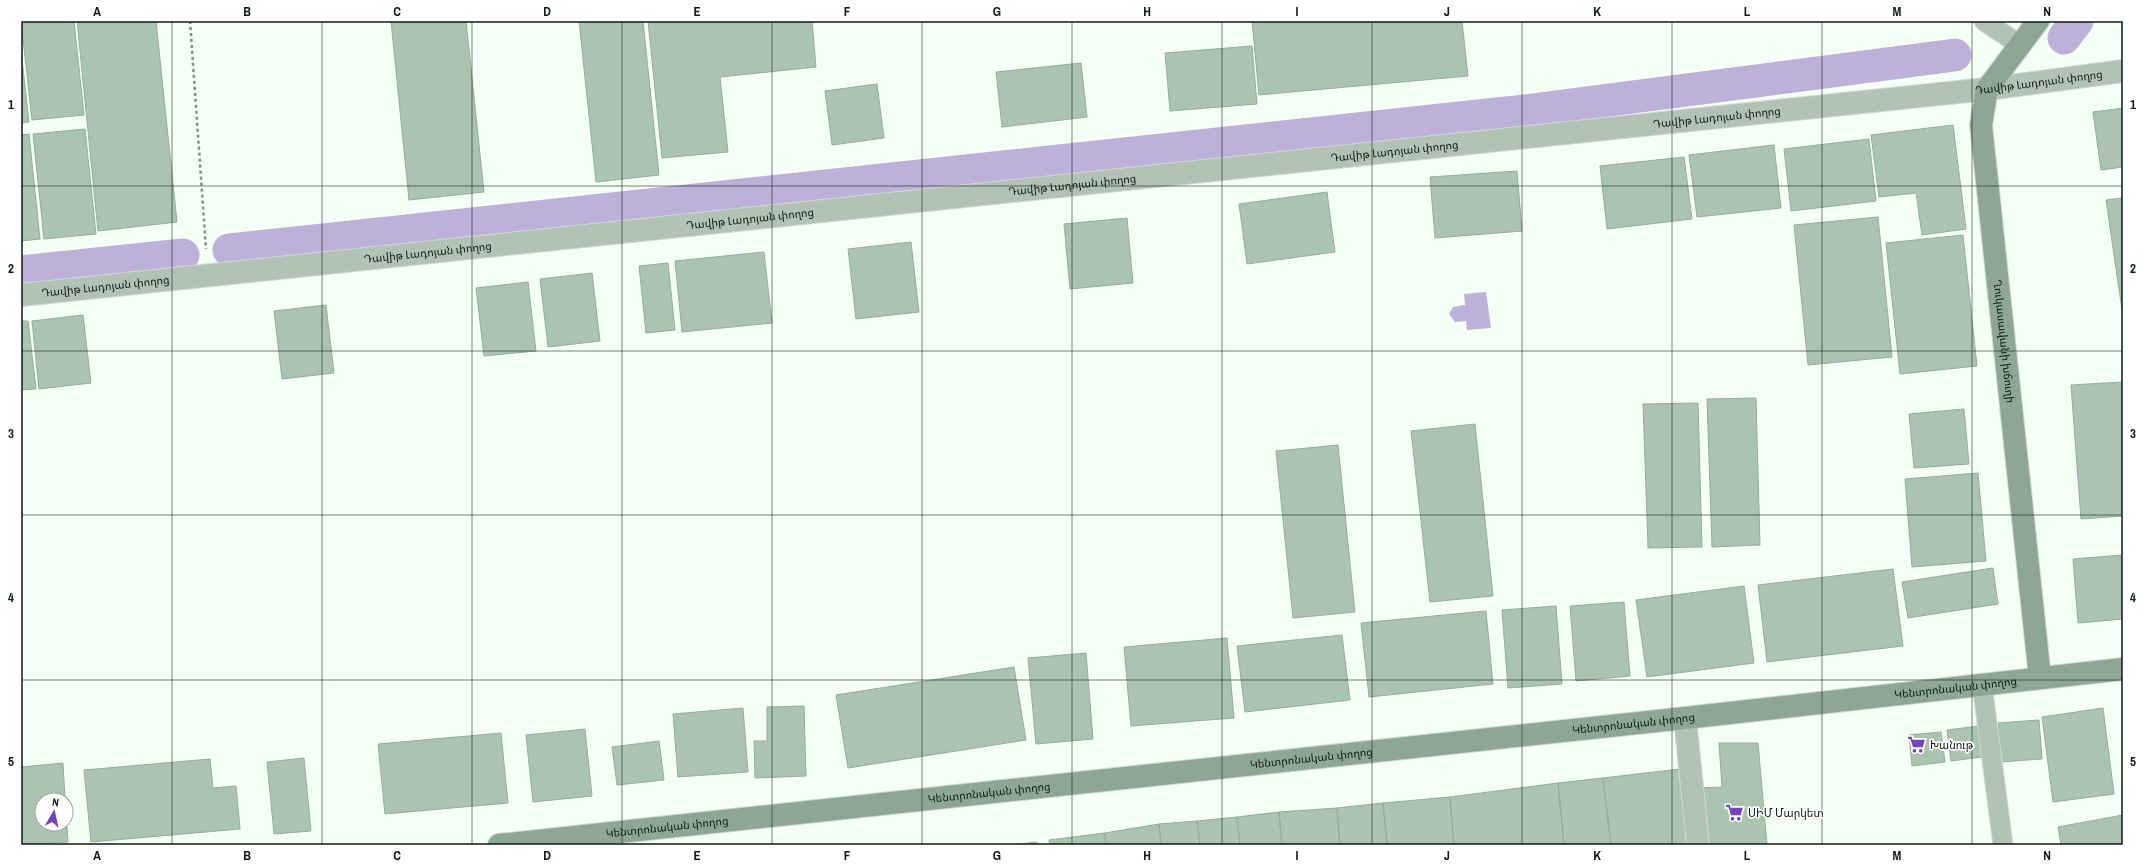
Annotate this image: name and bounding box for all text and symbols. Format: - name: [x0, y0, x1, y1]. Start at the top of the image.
- text: A: [93, 3, 101, 20]
- text: B: [243, 3, 251, 20]
- text: C: [393, 3, 401, 20]
- text: D: [543, 3, 551, 20]
- text: E: [693, 3, 701, 20]
- text: F: [844, 3, 851, 20]
- text: G: [993, 3, 1001, 20]
- text: H: [1143, 3, 1151, 20]
- text: I: [1296, 3, 1299, 20]
- text: J: [1444, 3, 1450, 20]
- text: K: [1593, 3, 1601, 20]
- text: L: [1744, 3, 1751, 20]
- text: M: [1893, 3, 1902, 20]
- text: N: [2043, 3, 2051, 20]
- street label: Դավիթ Լադոյան փողոց: [1974, 67, 2103, 97]
- text: 1: [8, 96, 14, 113]
- text: 1: [2130, 96, 2136, 113]
- street label: Դավիթ Լադոյան փողոց: [1652, 104, 1781, 131]
- street label: Դավիթ Լադոյան փողոց: [1330, 137, 1459, 165]
- street label: Դավիթ Լադոյան փողոց: [1008, 171, 1137, 199]
- street label: Դավիթ Լադոյան փողոց: [685, 205, 815, 232]
- street label: Դավիթ Լադոյան փողոց: [363, 239, 492, 266]
- text: 2: [8, 260, 14, 277]
- text: 2: [2130, 260, 2136, 277]
- street label: Դավիթ Լադոյան փողոց: [41, 272, 170, 300]
- street label: Ղուկասավանի խճուղի: [1991, 279, 2018, 404]
- text: 3: [8, 425, 14, 442]
- text: 3: [2130, 425, 2136, 442]
- text: 4: [8, 589, 14, 606]
- text: 4: [2130, 589, 2136, 606]
- street label: Կենտրոնական փողոց: [1894, 674, 2018, 702]
- street label: Կենտրոնական փողոց: [1571, 710, 1696, 737]
- supermarket icon: Խանութ: [1907, 735, 1927, 755]
- place label: Խանութ: [1930, 738, 1974, 752]
- street label: Կենտրոնական փողոց: [1249, 744, 1373, 772]
- text: 5: [8, 753, 14, 770]
- text: 5: [2130, 753, 2136, 770]
- street label: Կենտրոնական փողոց: [927, 779, 1051, 806]
- north arrow: [34, 792, 74, 832]
- text: N: [51, 795, 60, 810]
- supermarket icon: ՍԻՄ Մարկետ: [1725, 803, 1745, 823]
- place label: ՍԻՄ Մարկետ: [1748, 806, 1824, 820]
- street label: Կենտրոնական փողոց: [605, 813, 729, 841]
- text: A: [93, 847, 101, 864]
- text: B: [243, 847, 251, 864]
- text: C: [393, 847, 401, 864]
- text: D: [543, 847, 551, 864]
- text: E: [693, 847, 701, 864]
- text: F: [844, 847, 851, 864]
- text: G: [993, 847, 1001, 864]
- text: H: [1143, 847, 1151, 864]
- text: I: [1296, 847, 1299, 864]
- text: J: [1444, 847, 1450, 864]
- text: K: [1593, 847, 1601, 864]
- text: L: [1744, 847, 1751, 864]
- text: M: [1893, 847, 1902, 864]
- text: N: [2043, 847, 2051, 864]

